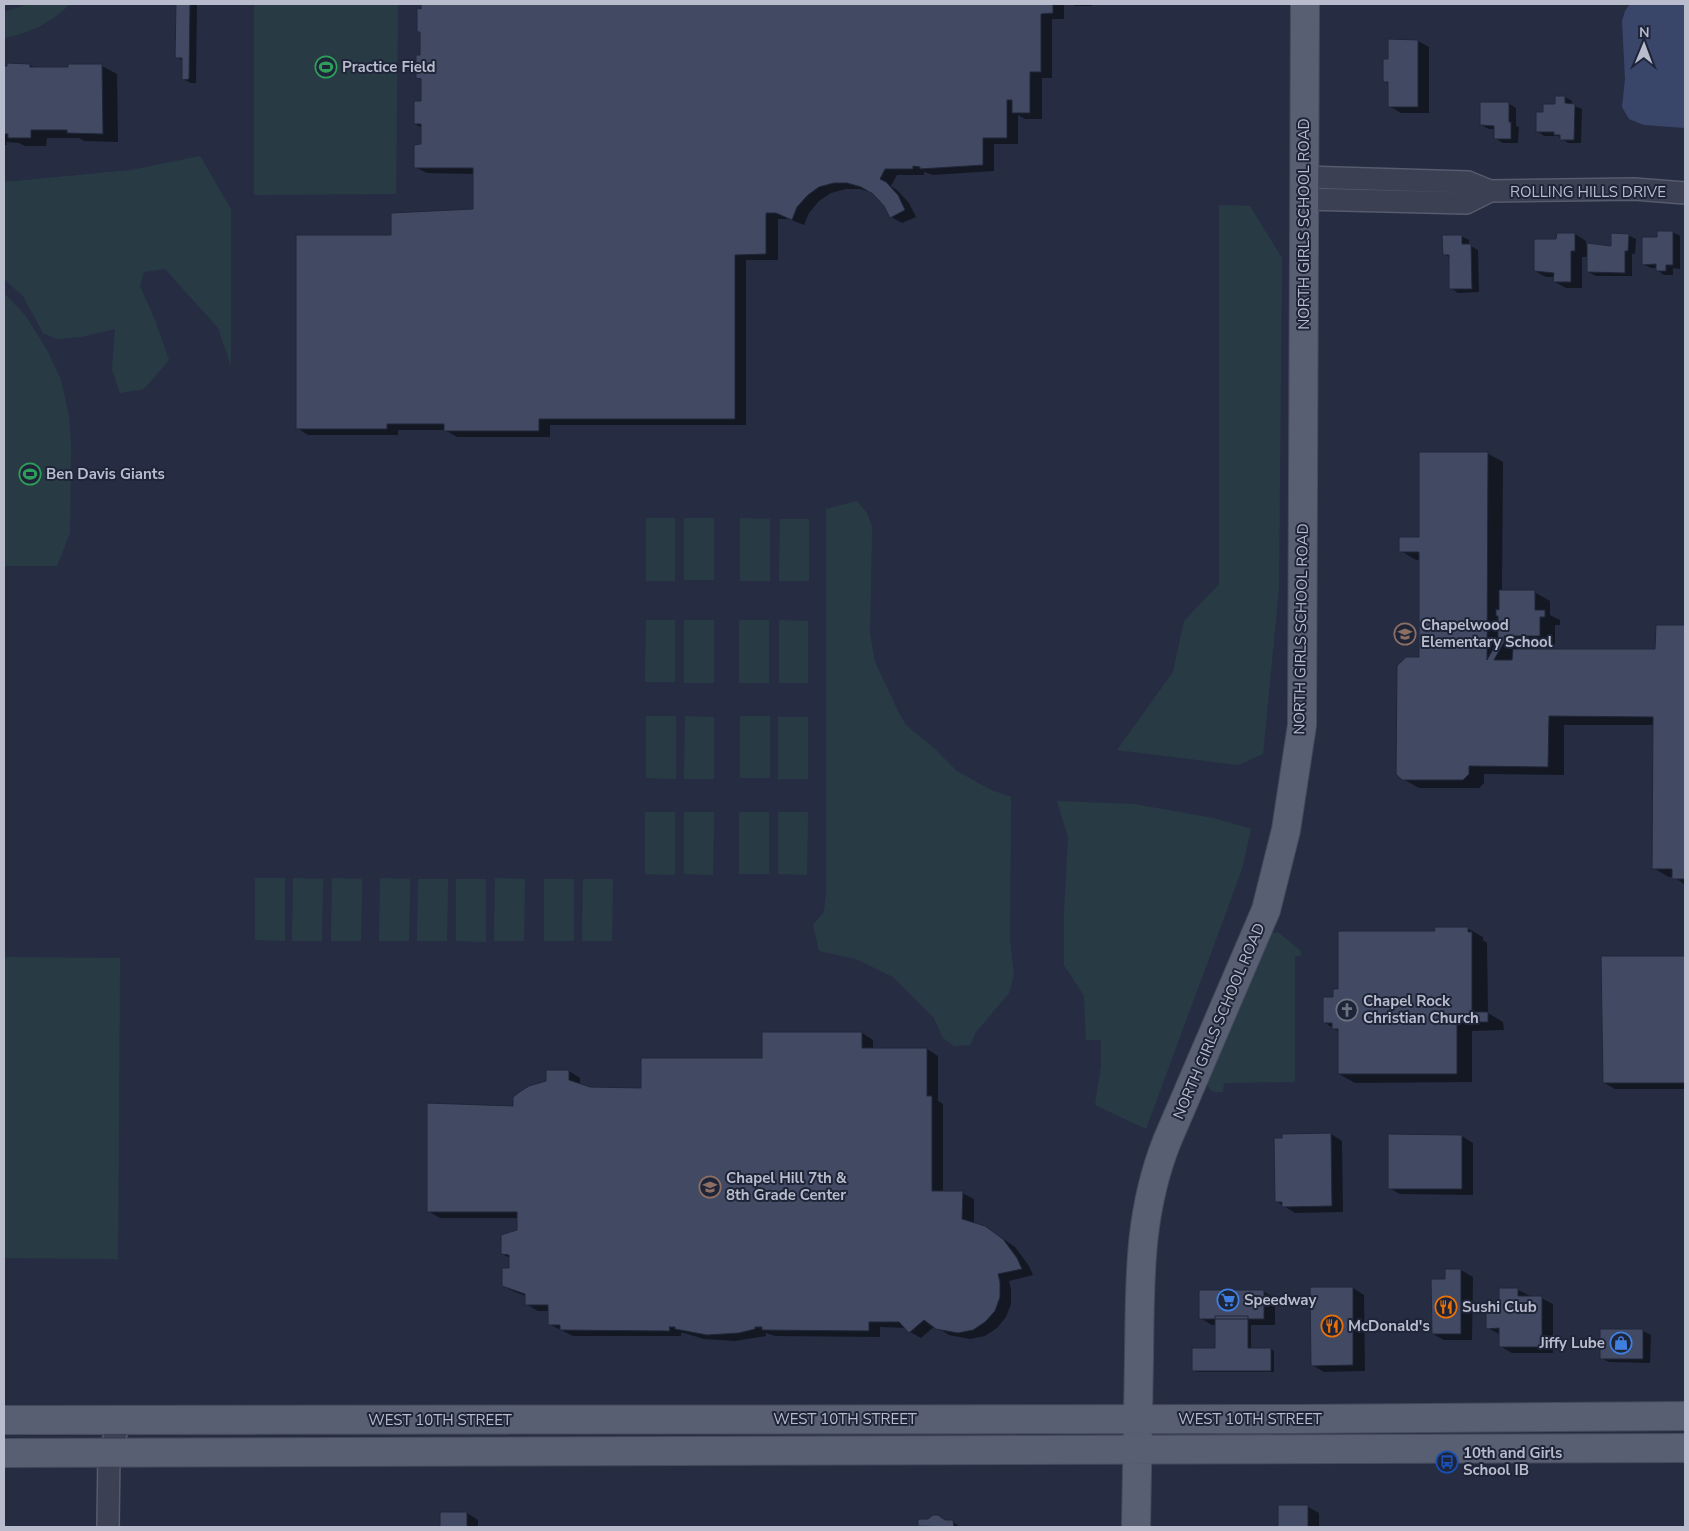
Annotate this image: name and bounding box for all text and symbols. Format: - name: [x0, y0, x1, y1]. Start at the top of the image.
- north arrow: [1619, 20, 1669, 70]
- text: N: [1639, 23, 1650, 42]
- sports icon: Practice Field: [314, 55, 338, 79]
- place label: Practice Field: [342, 57, 436, 77]
- street label: NORTH GIRLS SCHOOL ROAD: [1294, 118, 1314, 330]
- street label: ROLLING HILLS DRIVE: [1510, 182, 1666, 202]
- sports icon: Ben Davis Giants: [18, 462, 42, 486]
- place label: Ben Davis Giants: [46, 464, 165, 484]
- street label: NORTH GIRLS SCHOOL ROAD: [1289, 523, 1313, 735]
- place label: Chapelwood Elementary School: [1421, 615, 1553, 652]
- school or university icon: Chapelwood Elementary School: [1393, 622, 1417, 646]
- street label: NORTH GIRLS SCHOOL ROAD: [1168, 920, 1270, 1122]
- place label: Chapel Rock Christian Church: [1363, 991, 1479, 1028]
- church icon: Chapel Rock Christian Church: [1335, 998, 1359, 1022]
- place label: Chapel Hill 7th & 8th Grade Center: [726, 1168, 848, 1205]
- school or university icon: Chapel Hill 7th & 8th Grade Center: [698, 1175, 722, 1199]
- supermarket icon: Speedway: [1216, 1288, 1240, 1312]
- place label: Speedway: [1244, 1290, 1317, 1310]
- restaurant icon: Sushi Club: [1434, 1295, 1458, 1319]
- place label: Sushi Club: [1462, 1297, 1537, 1317]
- restaurant icon: McDonald's: [1320, 1314, 1344, 1338]
- place label: McDonald's: [1348, 1316, 1430, 1336]
- shop icon: Jiffy Lube: [1609, 1331, 1633, 1355]
- place label: Jiffy Lube: [1538, 1333, 1605, 1353]
- street label: WEST 10TH STREET: [773, 1409, 917, 1429]
- street label: WEST 10TH STREET: [1178, 1409, 1322, 1429]
- street label: WEST 10TH STREET: [368, 1410, 512, 1430]
- place label: 10th and Girls School IB: [1463, 1443, 1562, 1480]
- bus stop icon: 10th and Girls School IB: [1435, 1450, 1459, 1474]

